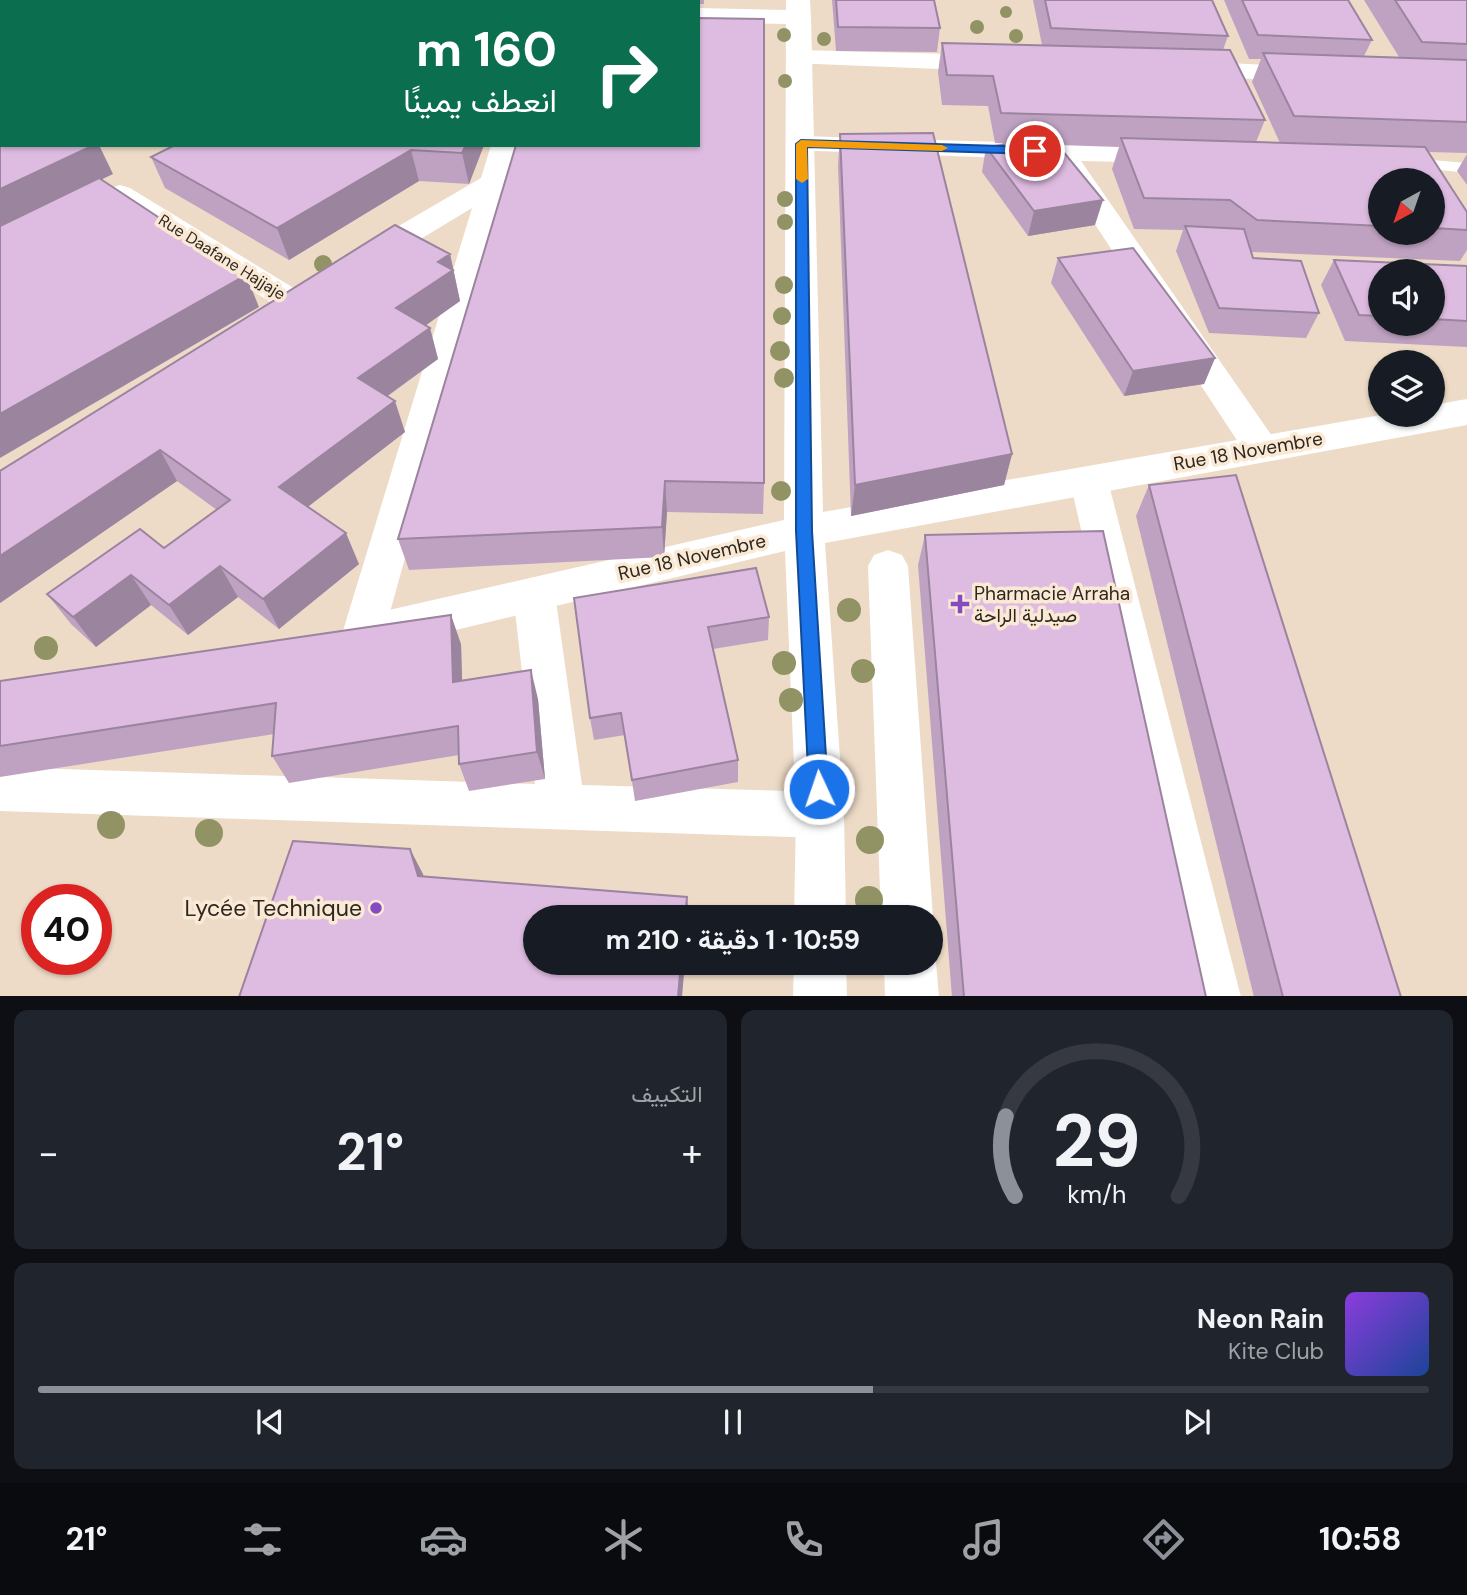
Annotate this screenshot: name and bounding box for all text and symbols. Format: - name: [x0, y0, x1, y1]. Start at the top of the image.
- text: 160 m: [416, 17, 557, 81]
- icon: right: [581, 28, 672, 119]
- text: انعطف يمينًا: [403, 80, 557, 122]
- pin: [1005, 121, 1065, 181]
- icon: arrive: [1016, 132, 1054, 170]
- north arrow: [1368, 168, 1446, 245]
- map controls: [1368, 168, 1445, 427]
- street label: Rue Daafane Hajjaje: [155, 209, 289, 305]
- button: sound: [1368, 259, 1445, 336]
- button: layers: [1368, 350, 1445, 427]
- street label: Rue 18 Novembre: [1171, 426, 1325, 476]
- street label: Rue 18 Novembre: [616, 528, 768, 586]
- place label: Pharmacie Arraha صيدلية الراحة: [974, 581, 1130, 628]
- marker: Pharmacie Arraha صيدلية الراحة: [952, 596, 968, 612]
- position arrow: [782, 752, 856, 826]
- speed limit sign: 40: [21, 884, 112, 975]
- place label: Lycée Technique: [185, 893, 362, 923]
- marker: Lycée Technique: [368, 900, 384, 916]
- text: 10:59 · 1 دقيقة · 210 m: [606, 923, 860, 957]
- text: التكييف: [631, 1079, 703, 1109]
- text: 29: [1053, 1094, 1141, 1189]
- text: 21°: [336, 1118, 404, 1186]
- text: −: [38, 1128, 59, 1178]
- text: +: [682, 1128, 703, 1178]
- text: km/h: [1067, 1177, 1126, 1210]
- text: Neon Rain: [1197, 1302, 1324, 1336]
- text: Kite Club: [1228, 1336, 1324, 1366]
- icon: previous: [251, 1403, 289, 1441]
- icon: pause: [714, 1403, 752, 1441]
- icon: next: [1178, 1403, 1216, 1441]
- icon: filters: [238, 1515, 287, 1564]
- icon: car: [419, 1515, 468, 1564]
- icon: climate: [599, 1515, 648, 1564]
- icon: phone: [779, 1515, 828, 1564]
- icon: music: [959, 1515, 1008, 1564]
- icon: directions: [1139, 1515, 1188, 1564]
- text: 21°: [66, 1518, 107, 1560]
- text: 10:58: [1319, 1518, 1401, 1560]

